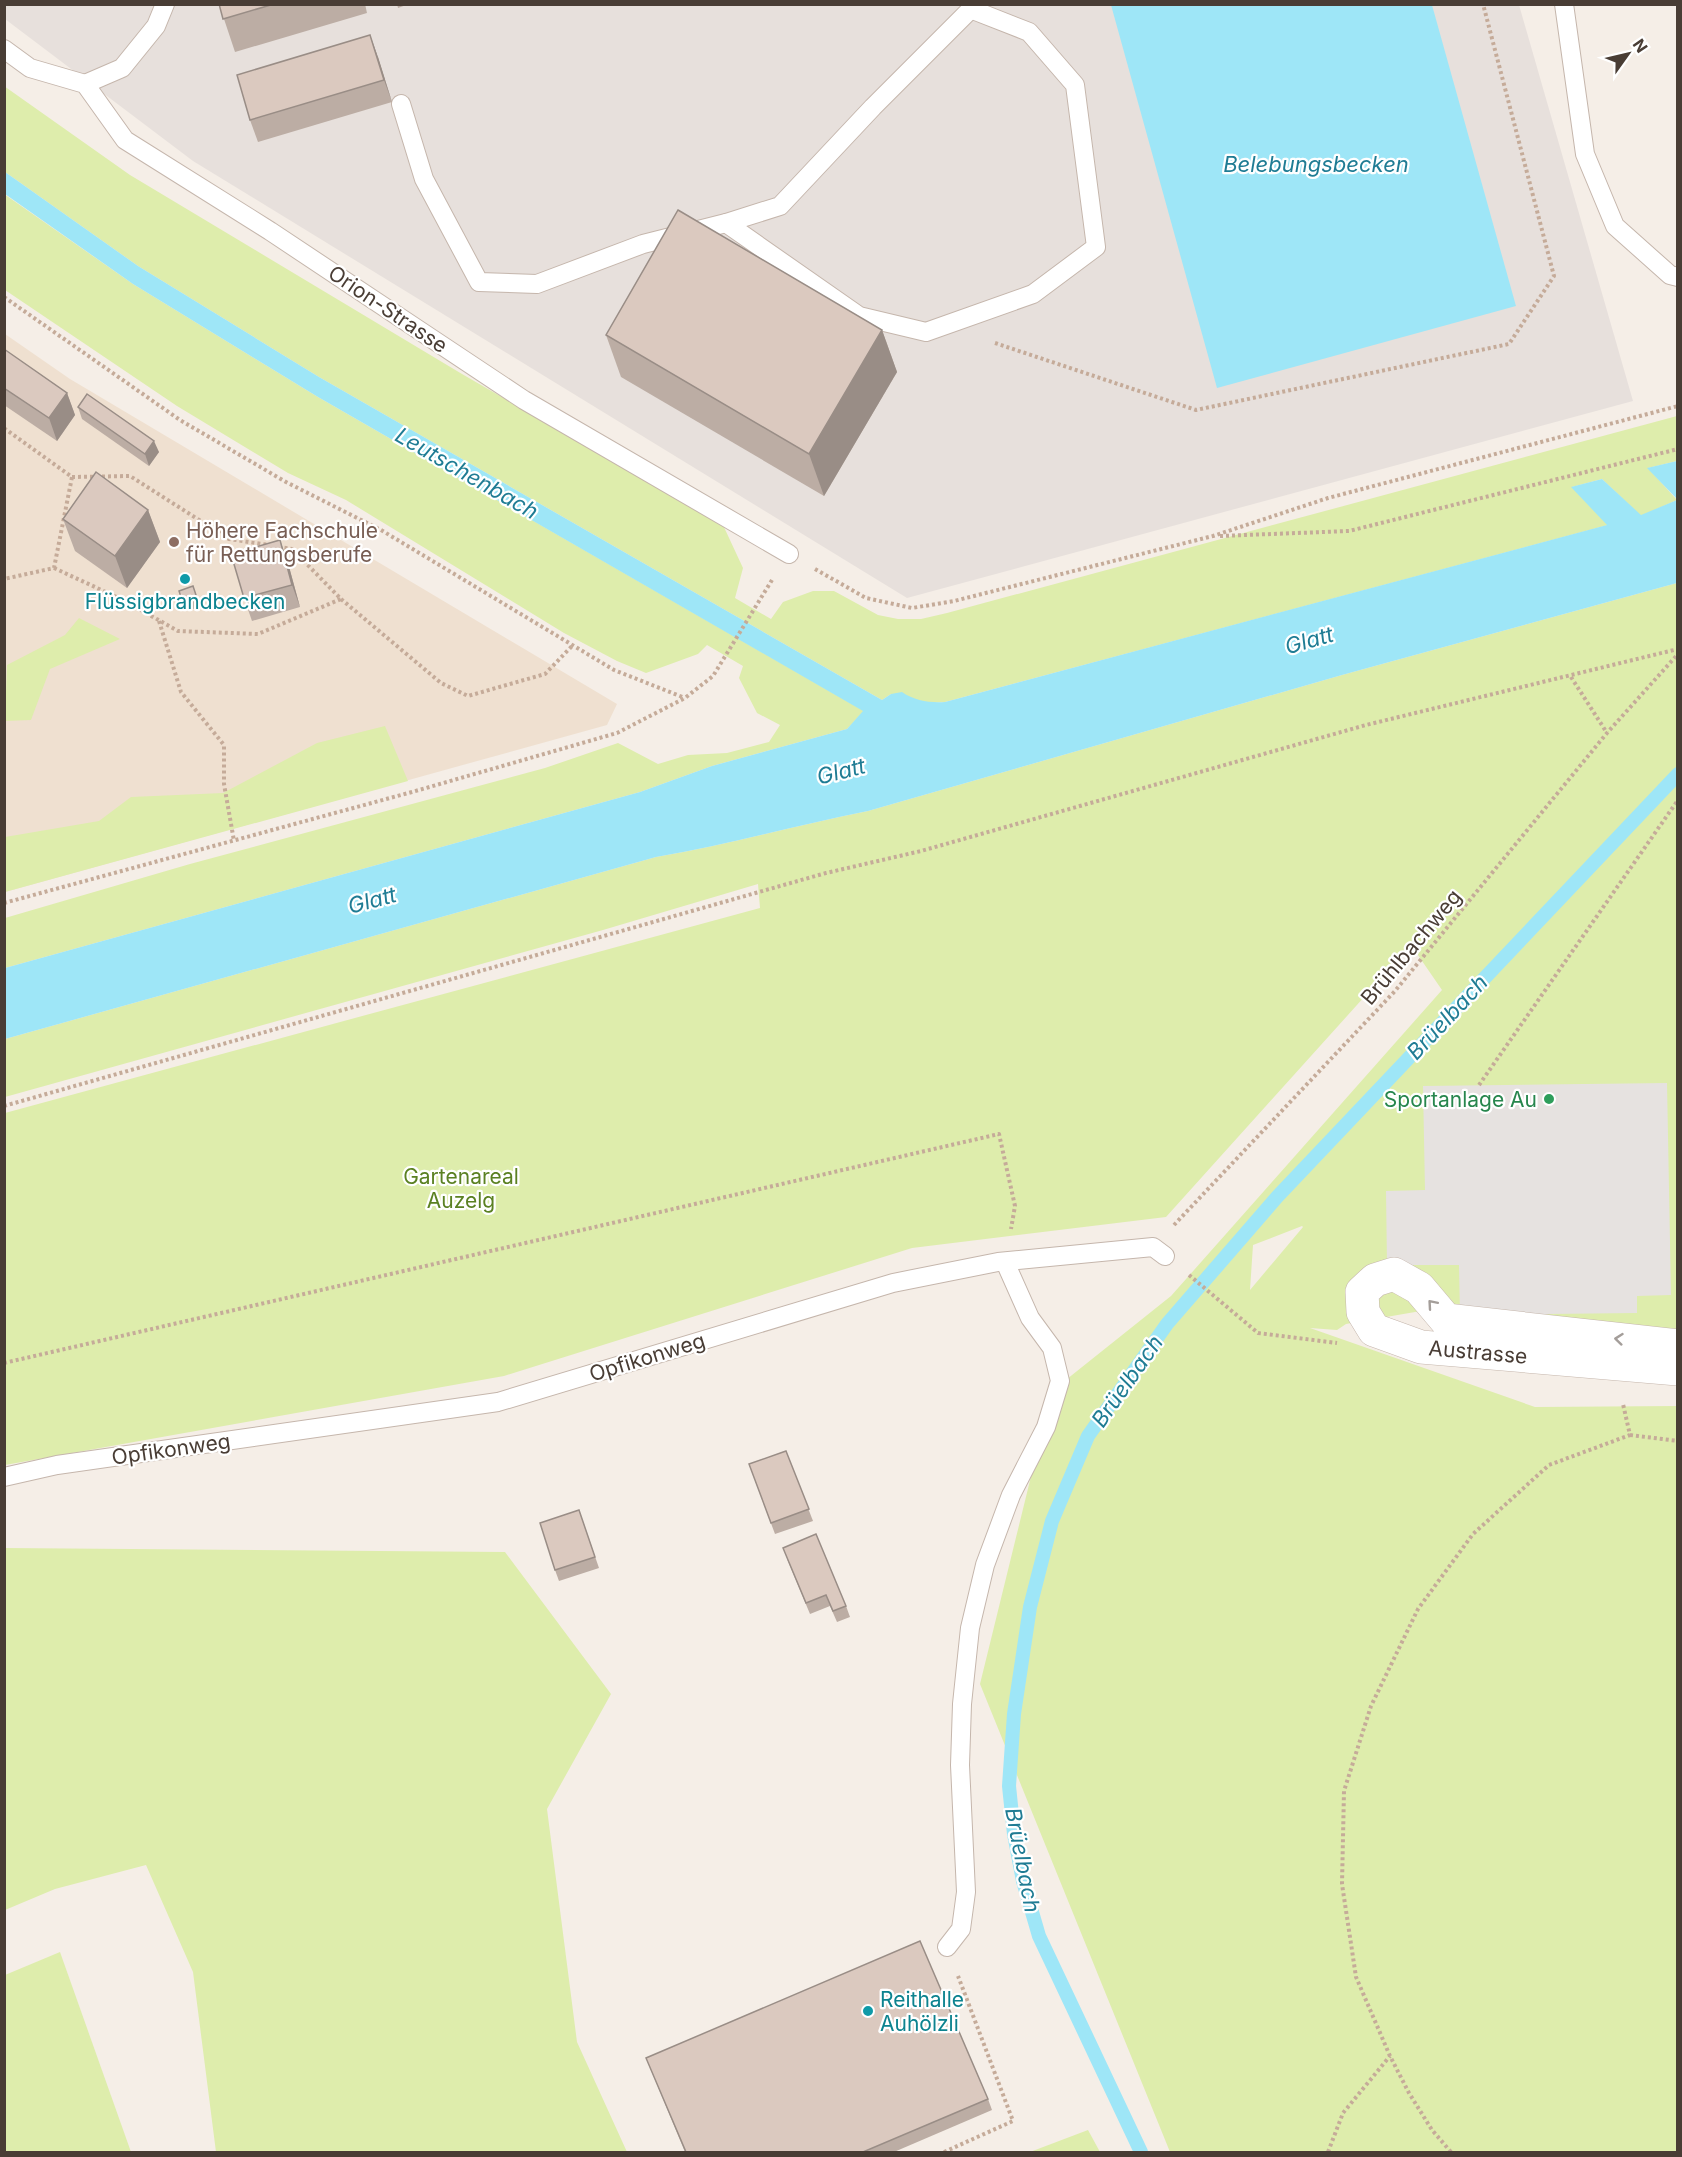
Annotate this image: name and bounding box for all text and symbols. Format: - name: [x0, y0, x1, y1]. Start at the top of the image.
- north arrow: [1598, 24, 1658, 84]
- text: N: [1629, 35, 1652, 56]
- water label: Belebungsbecken: [1223, 151, 1409, 177]
- street label: Orion-Strasse: [324, 260, 452, 358]
- water label: Leutschenbach: [391, 422, 543, 524]
- place label: Höhere Fachschule für Rettungsberufe: [186, 518, 378, 567]
- marker: Höhere Fachschule für Rettungsberufe: [167, 535, 181, 549]
- marker: Flüssigbrandbecken: [178, 572, 192, 586]
- place label: Flüssigbrandbecken: [85, 589, 285, 614]
- water label: Glatt: [1282, 621, 1337, 659]
- water label: Glatt: [814, 752, 869, 790]
- water label: Glatt: [345, 881, 400, 919]
- street label: Brühlbachweg: [1356, 884, 1466, 1010]
- water label: Brüelbach: [1401, 969, 1493, 1065]
- place label: Sportanlage Au: [1384, 1087, 1537, 1112]
- marker: Sportanlage Au: [1542, 1092, 1556, 1106]
- park label: Gartenareal Auzelg: [403, 1164, 519, 1213]
- one-way arrow: [1429, 1300, 1440, 1311]
- street label: Opfikonweg: [586, 1328, 708, 1386]
- water label: Brüelbach: [1086, 1330, 1168, 1432]
- one-way arrow: [1615, 1333, 1624, 1346]
- street label: Austrasse: [1428, 1335, 1528, 1369]
- street label: Opfikonweg: [110, 1428, 232, 1470]
- water label: Brüelbach: [1000, 1805, 1046, 1915]
- place label: Reithalle Auhölzli: [880, 1987, 964, 2036]
- marker: Reithalle Auhölzli: [861, 2004, 875, 2018]

